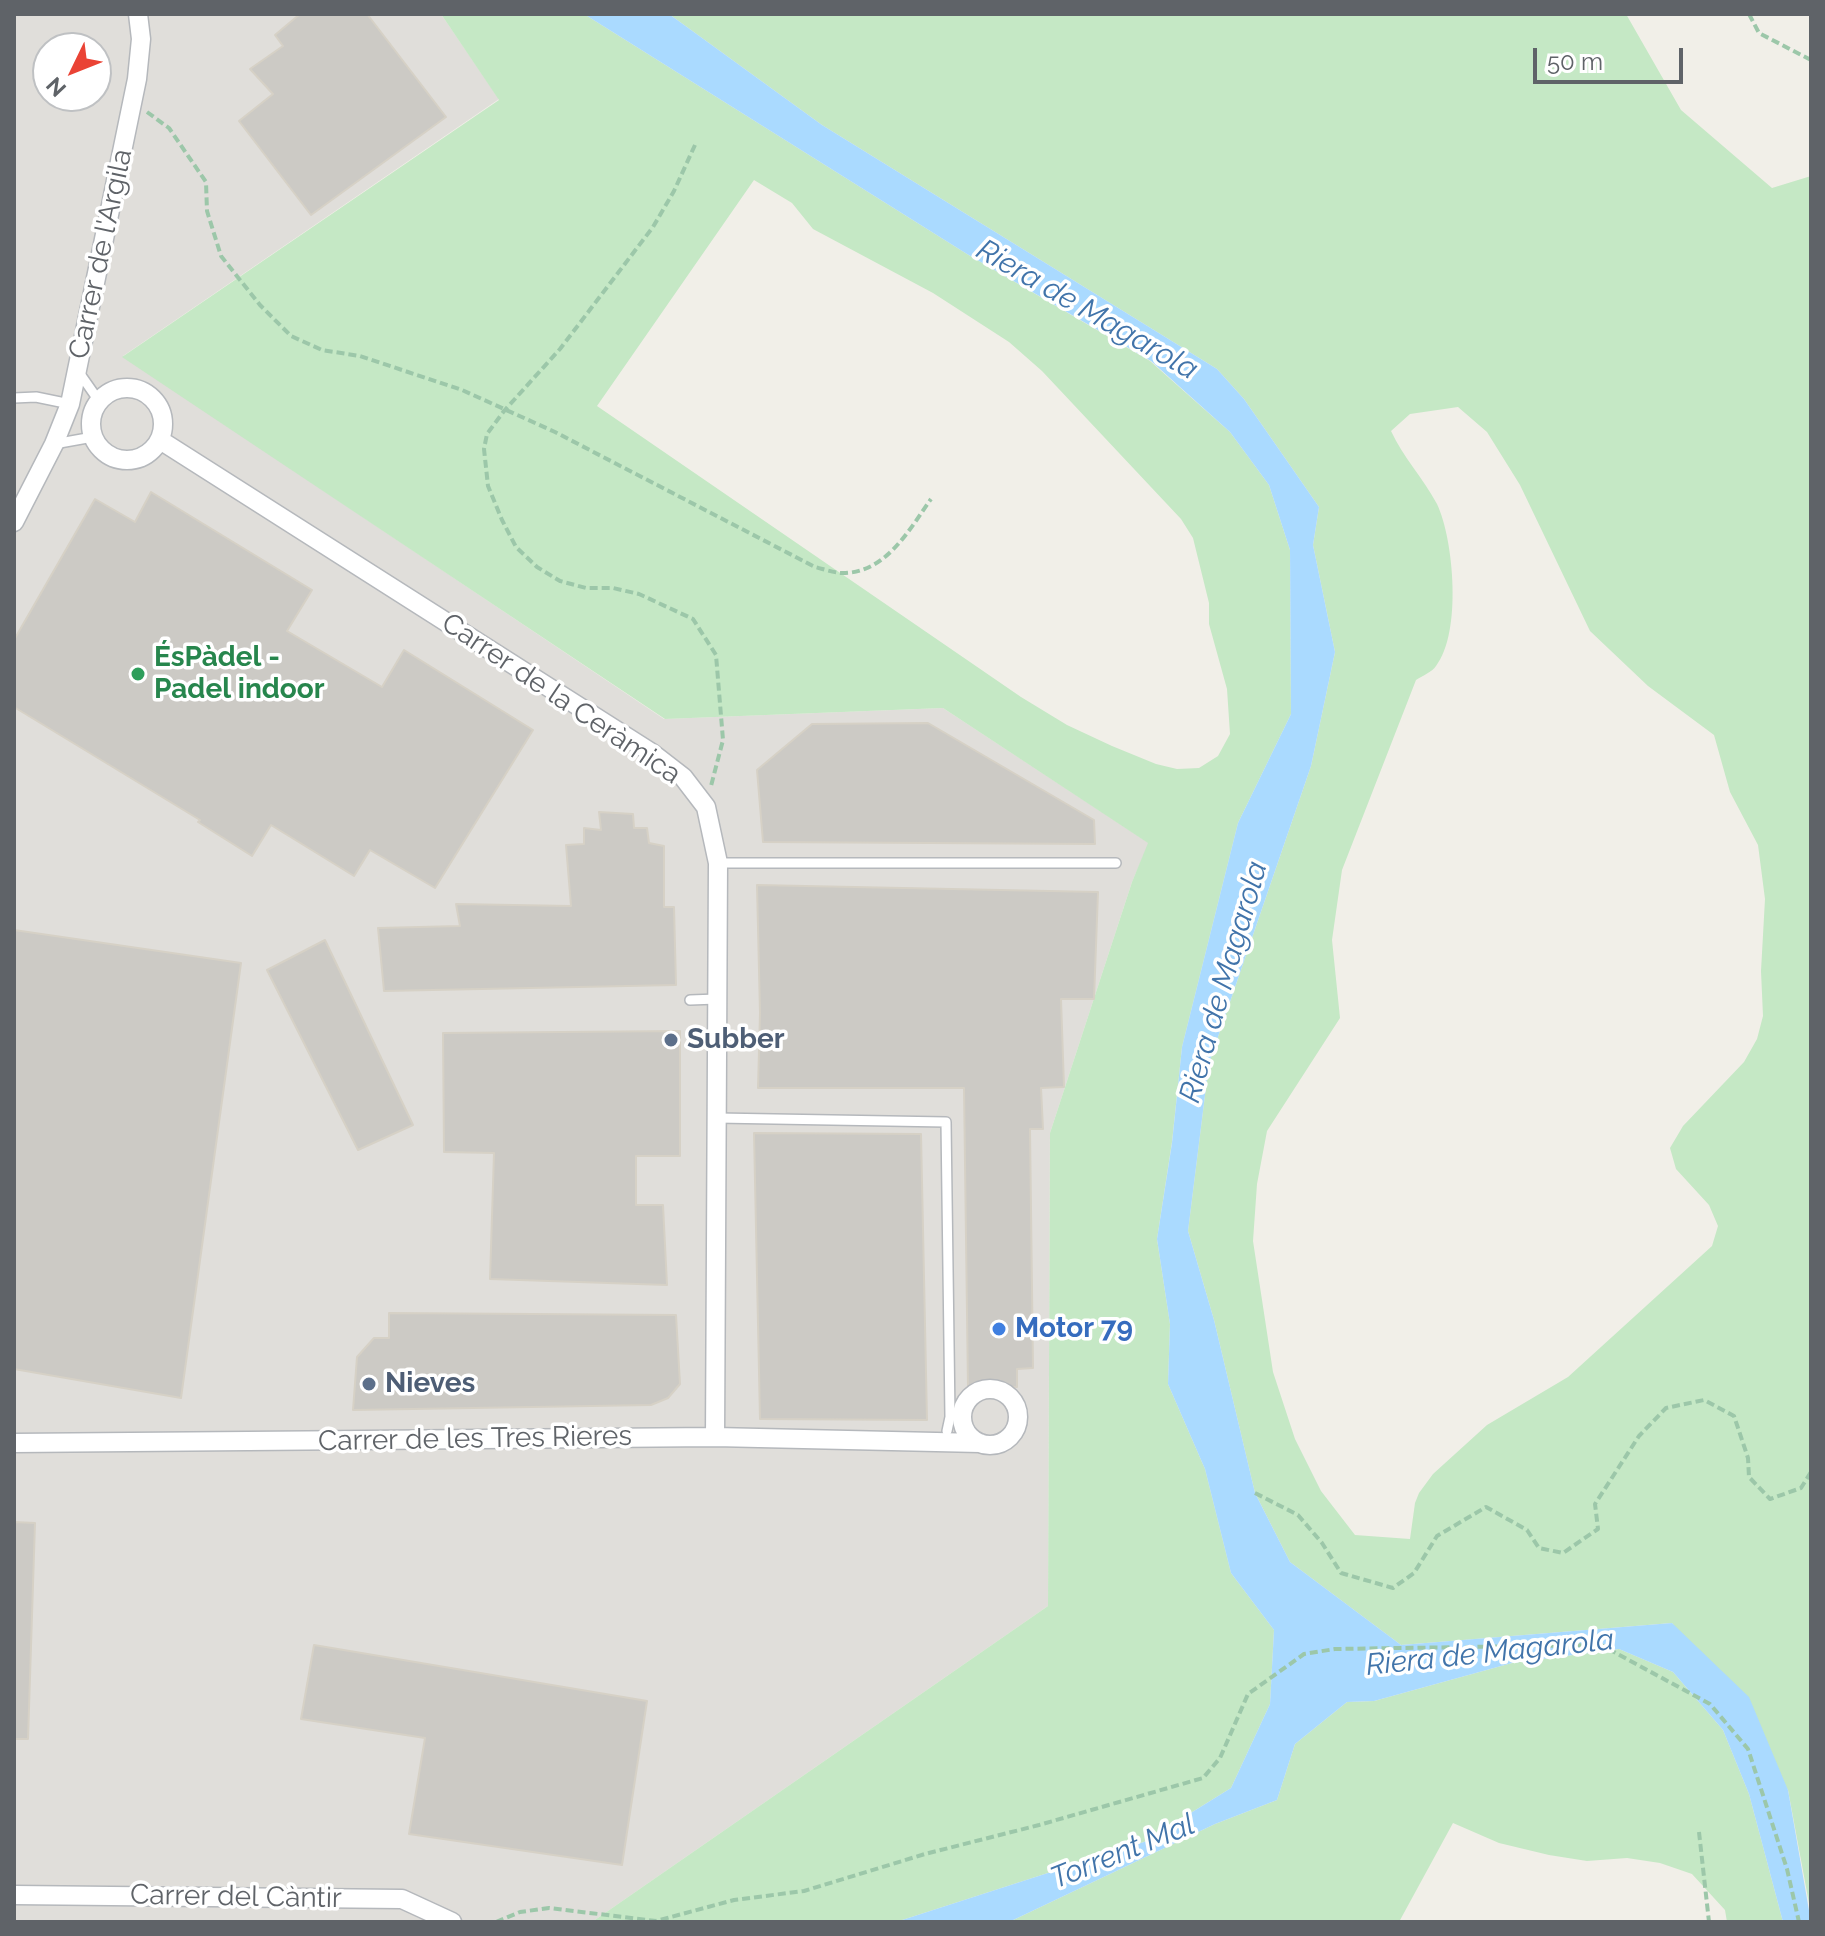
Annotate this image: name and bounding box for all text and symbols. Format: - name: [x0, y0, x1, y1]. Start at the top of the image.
- north arrow: [32, 32, 112, 112]
- scale bar: [1537, 32, 1687, 82]
- text: 50 m: [1547, 47, 1603, 76]
- text: N: [41, 72, 71, 102]
- street label: Carrer de l'Argila: [62, 146, 140, 362]
- water label: Riera de Magarola: [970, 232, 1204, 388]
- street label: Carrer de la Ceràmica: [435, 606, 687, 792]
- place label: ÉsPàdel - Padel indoor: [154, 641, 325, 707]
- marker: ÉsPàdel - Padel indoor: [129, 665, 147, 683]
- water label: Riera de Magarola: [1172, 857, 1276, 1107]
- place label: Subber: [687, 1023, 785, 1057]
- marker: Subber: [662, 1031, 680, 1049]
- place label: Motor 79: [1015, 1312, 1133, 1346]
- marker: Motor 79: [990, 1320, 1008, 1338]
- place label: Nieves: [385, 1367, 475, 1401]
- marker: Nieves: [360, 1375, 378, 1393]
- street label: Carrer de les Tres Rieres: [318, 1419, 632, 1459]
- water label: Riera de Magarola: [1364, 1622, 1616, 1684]
- water label: Torrent Mal: [1046, 1807, 1200, 1897]
- street label: Carrer del Càntir: [130, 1878, 342, 1916]

